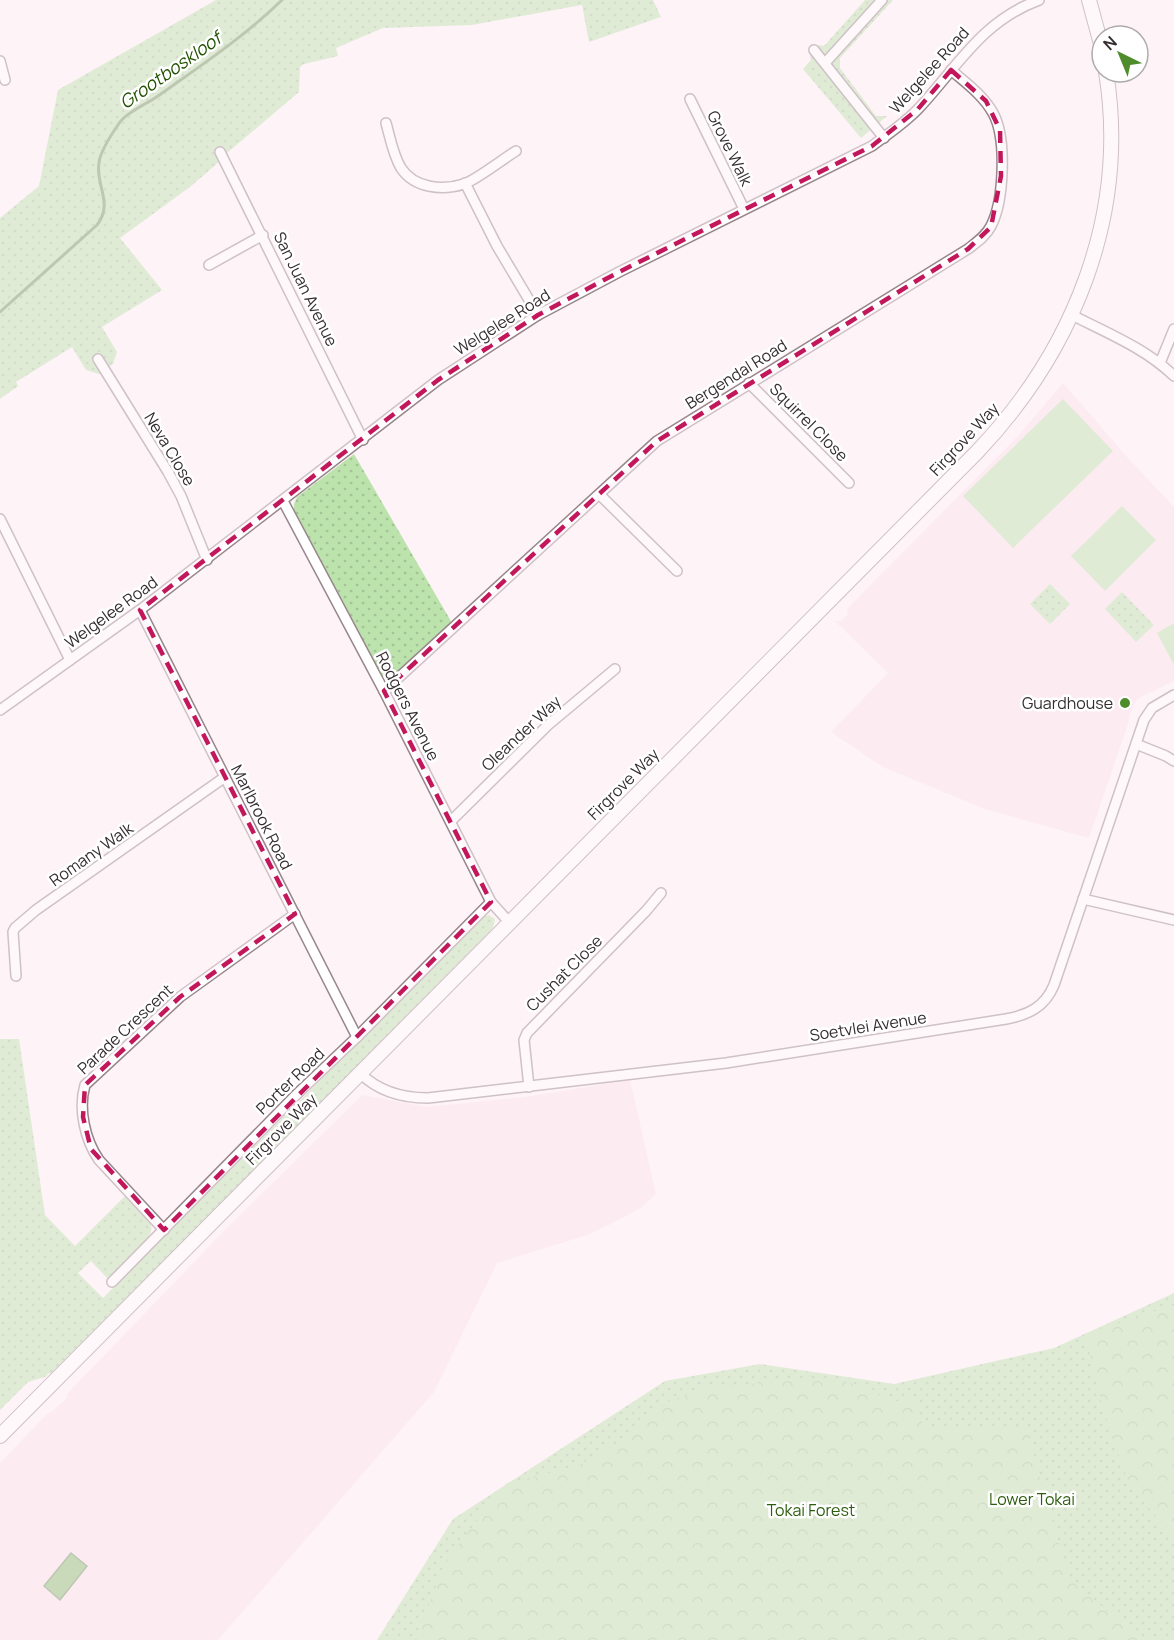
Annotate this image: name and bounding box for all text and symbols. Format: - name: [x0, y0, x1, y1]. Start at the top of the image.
- street label: Welgelee Road: [884, 22, 974, 118]
- water label: Grootboskloof: [114, 24, 229, 114]
- north arrow: [1090, 24, 1150, 84]
- text: N: [1098, 31, 1121, 55]
- street label: Grove Walk: [702, 107, 758, 190]
- street label: San Juan Avenue: [269, 228, 343, 350]
- street label: Welgelee Road: [450, 284, 554, 360]
- street label: Bergendal Road: [681, 334, 791, 414]
- street label: Squirrel Close: [765, 378, 853, 466]
- street label: Firgrove Way: [924, 397, 1004, 480]
- street label: Neva Close: [139, 408, 201, 490]
- street label: Welgelee Road: [60, 571, 162, 653]
- street label: Rodgers Avenue: [371, 648, 445, 764]
- street label: Oleander Way: [476, 690, 566, 776]
- place label: Guardhouse: [1022, 692, 1113, 714]
- marker: Guardhouse: [1118, 696, 1132, 710]
- street label: Firgrove Way: [582, 743, 664, 825]
- street label: Marlbrook Road: [226, 761, 298, 873]
- street label: Romany Walk: [45, 816, 138, 891]
- street label: Cushat Close: [521, 930, 607, 1016]
- street label: Parade Crescent: [73, 979, 177, 1079]
- street label: Soetvlei Avenue: [808, 1006, 928, 1046]
- street label: Porter Road: [251, 1043, 329, 1119]
- street label: Firgrove Way: [240, 1088, 322, 1170]
- park label: Lower Tokai: [989, 1488, 1075, 1510]
- park label: Tokai Forest: [767, 1499, 855, 1521]

